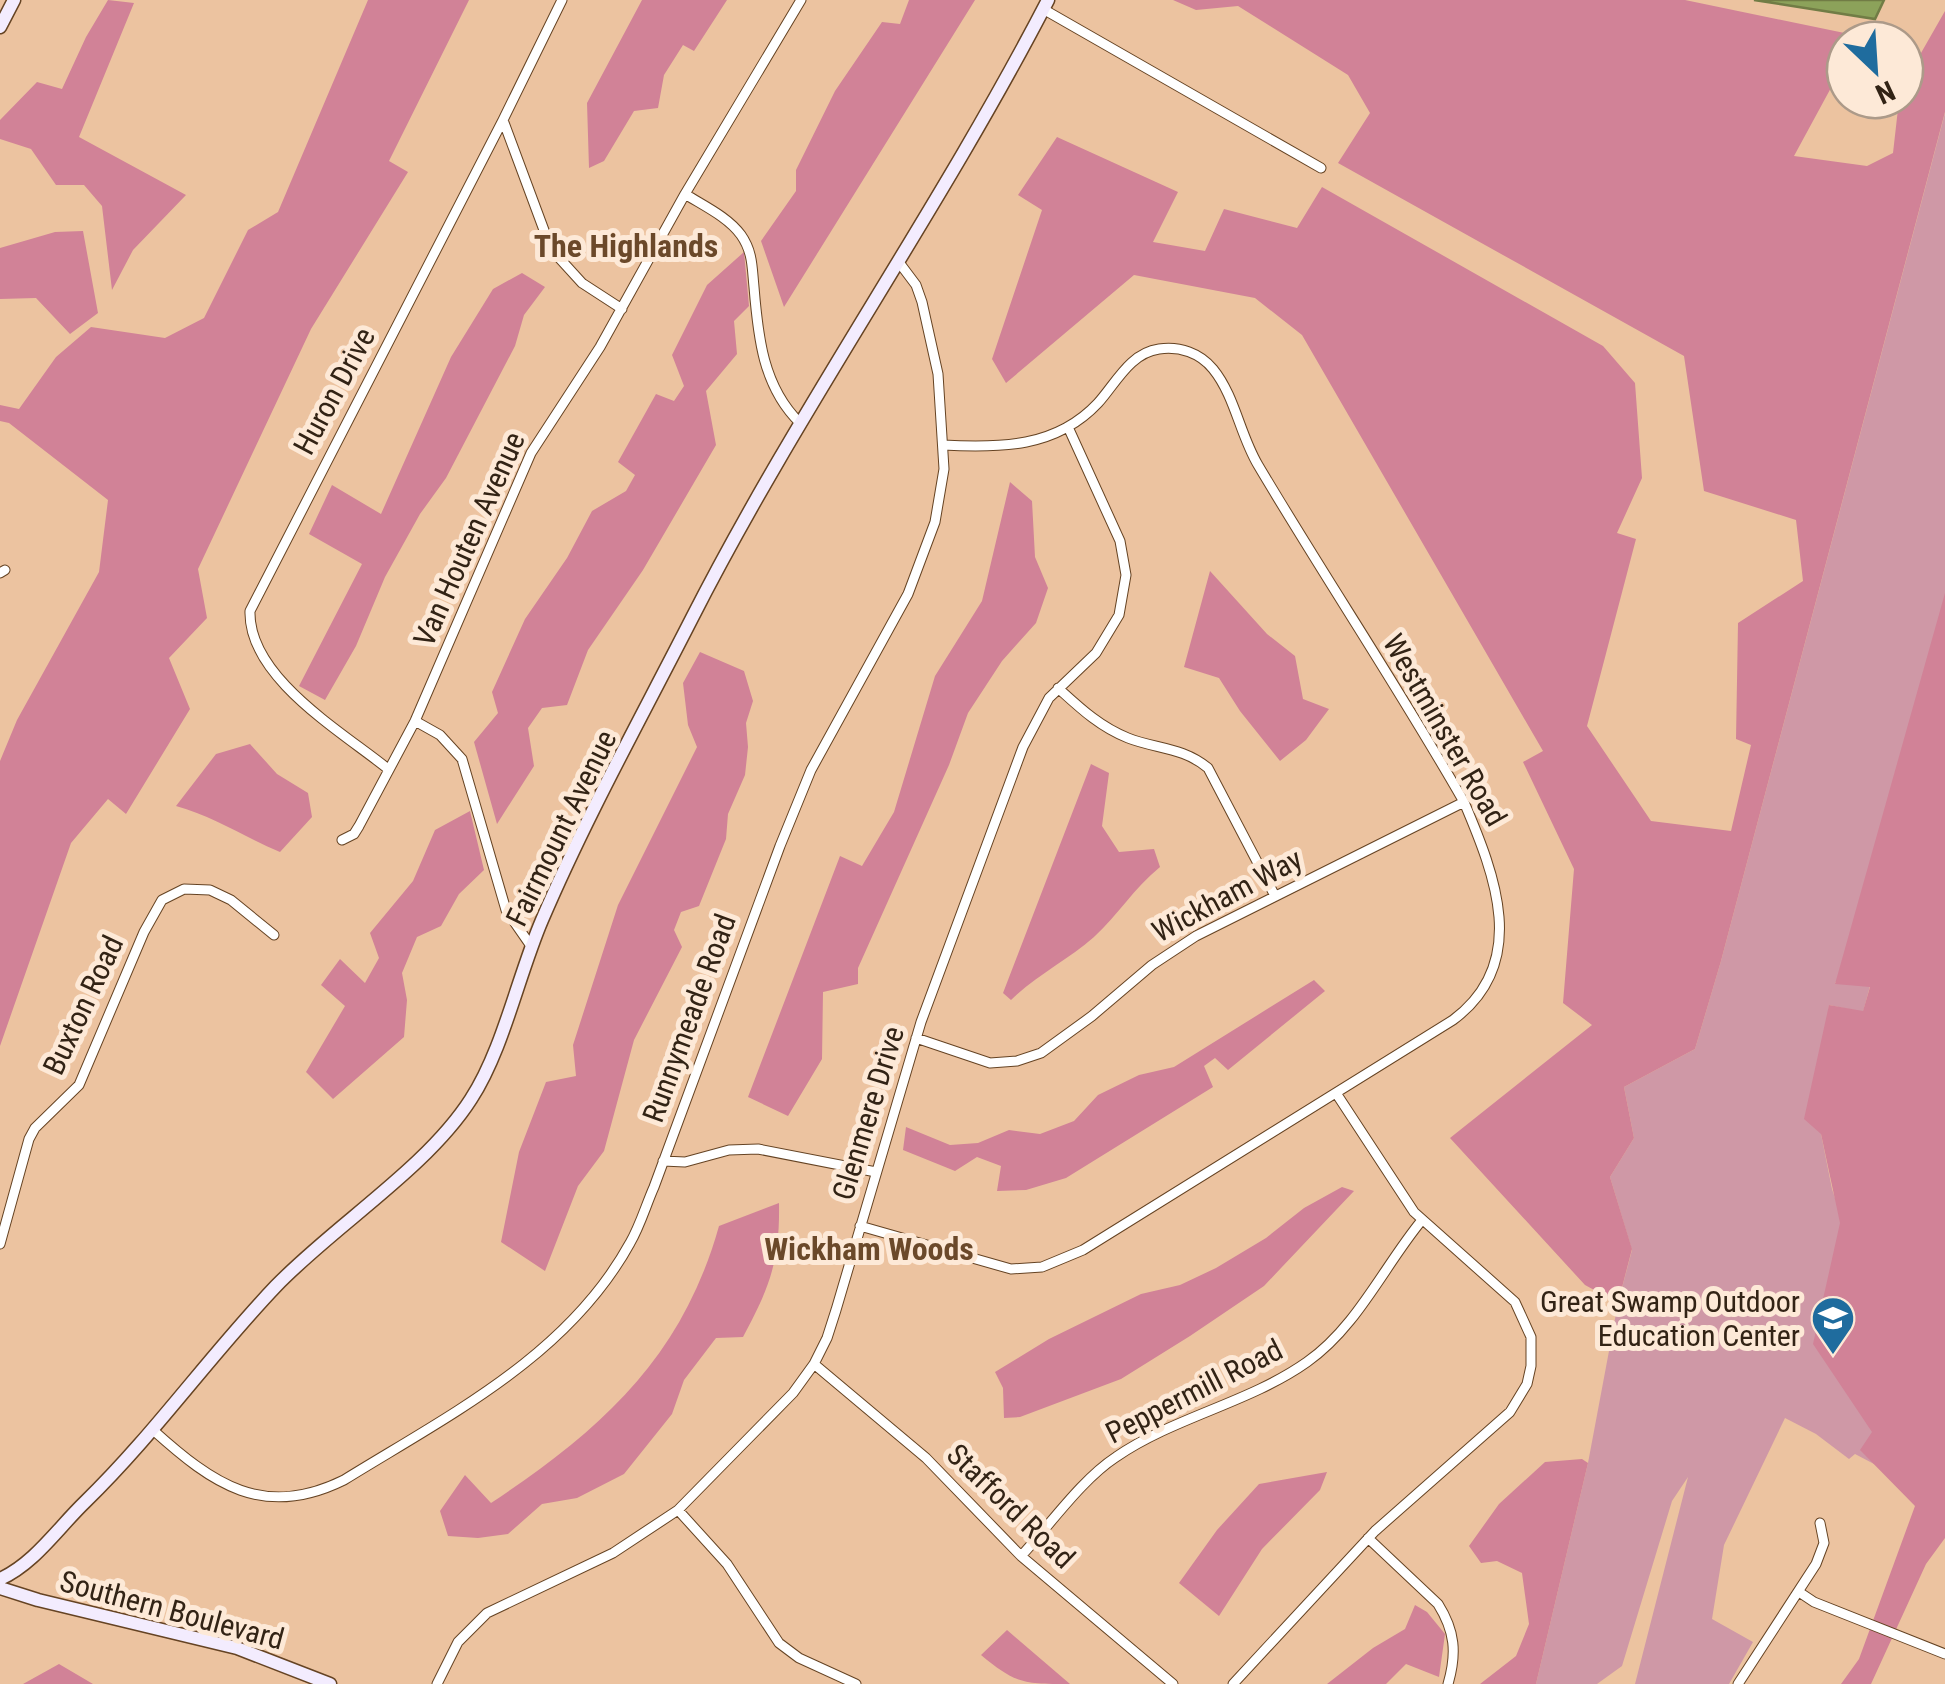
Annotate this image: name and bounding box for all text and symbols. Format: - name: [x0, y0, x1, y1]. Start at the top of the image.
- north arrow: [1825, 20, 1925, 120]
- text: N: [1871, 74, 1900, 111]
- district label: The Highlands: [534, 227, 718, 265]
- street label: Huron Drive: [286, 322, 382, 460]
- street label: Van Houten Avenue: [406, 426, 532, 652]
- street label: Westminster Road: [1376, 628, 1514, 832]
- street label: Fairmount Avenue: [499, 725, 623, 931]
- street label: Wickham Way: [1146, 841, 1308, 949]
- street label: Runnymeade Road: [635, 909, 743, 1127]
- street label: Buxton Road: [36, 930, 130, 1080]
- street label: Glenmere Drive: [825, 1022, 911, 1204]
- district label: Wickham Woods: [764, 1230, 974, 1268]
- place label: Great Swamp Outdoor Education Center: [1540, 1284, 1800, 1353]
- school or university icon: Great Swamp Outdoor Education Center: [1810, 1295, 1856, 1356]
- street label: Peppermill Road: [1100, 1331, 1288, 1451]
- street label: Stafford Road: [940, 1437, 1082, 1575]
- street label: Southern Boulevard: [56, 1563, 288, 1657]

